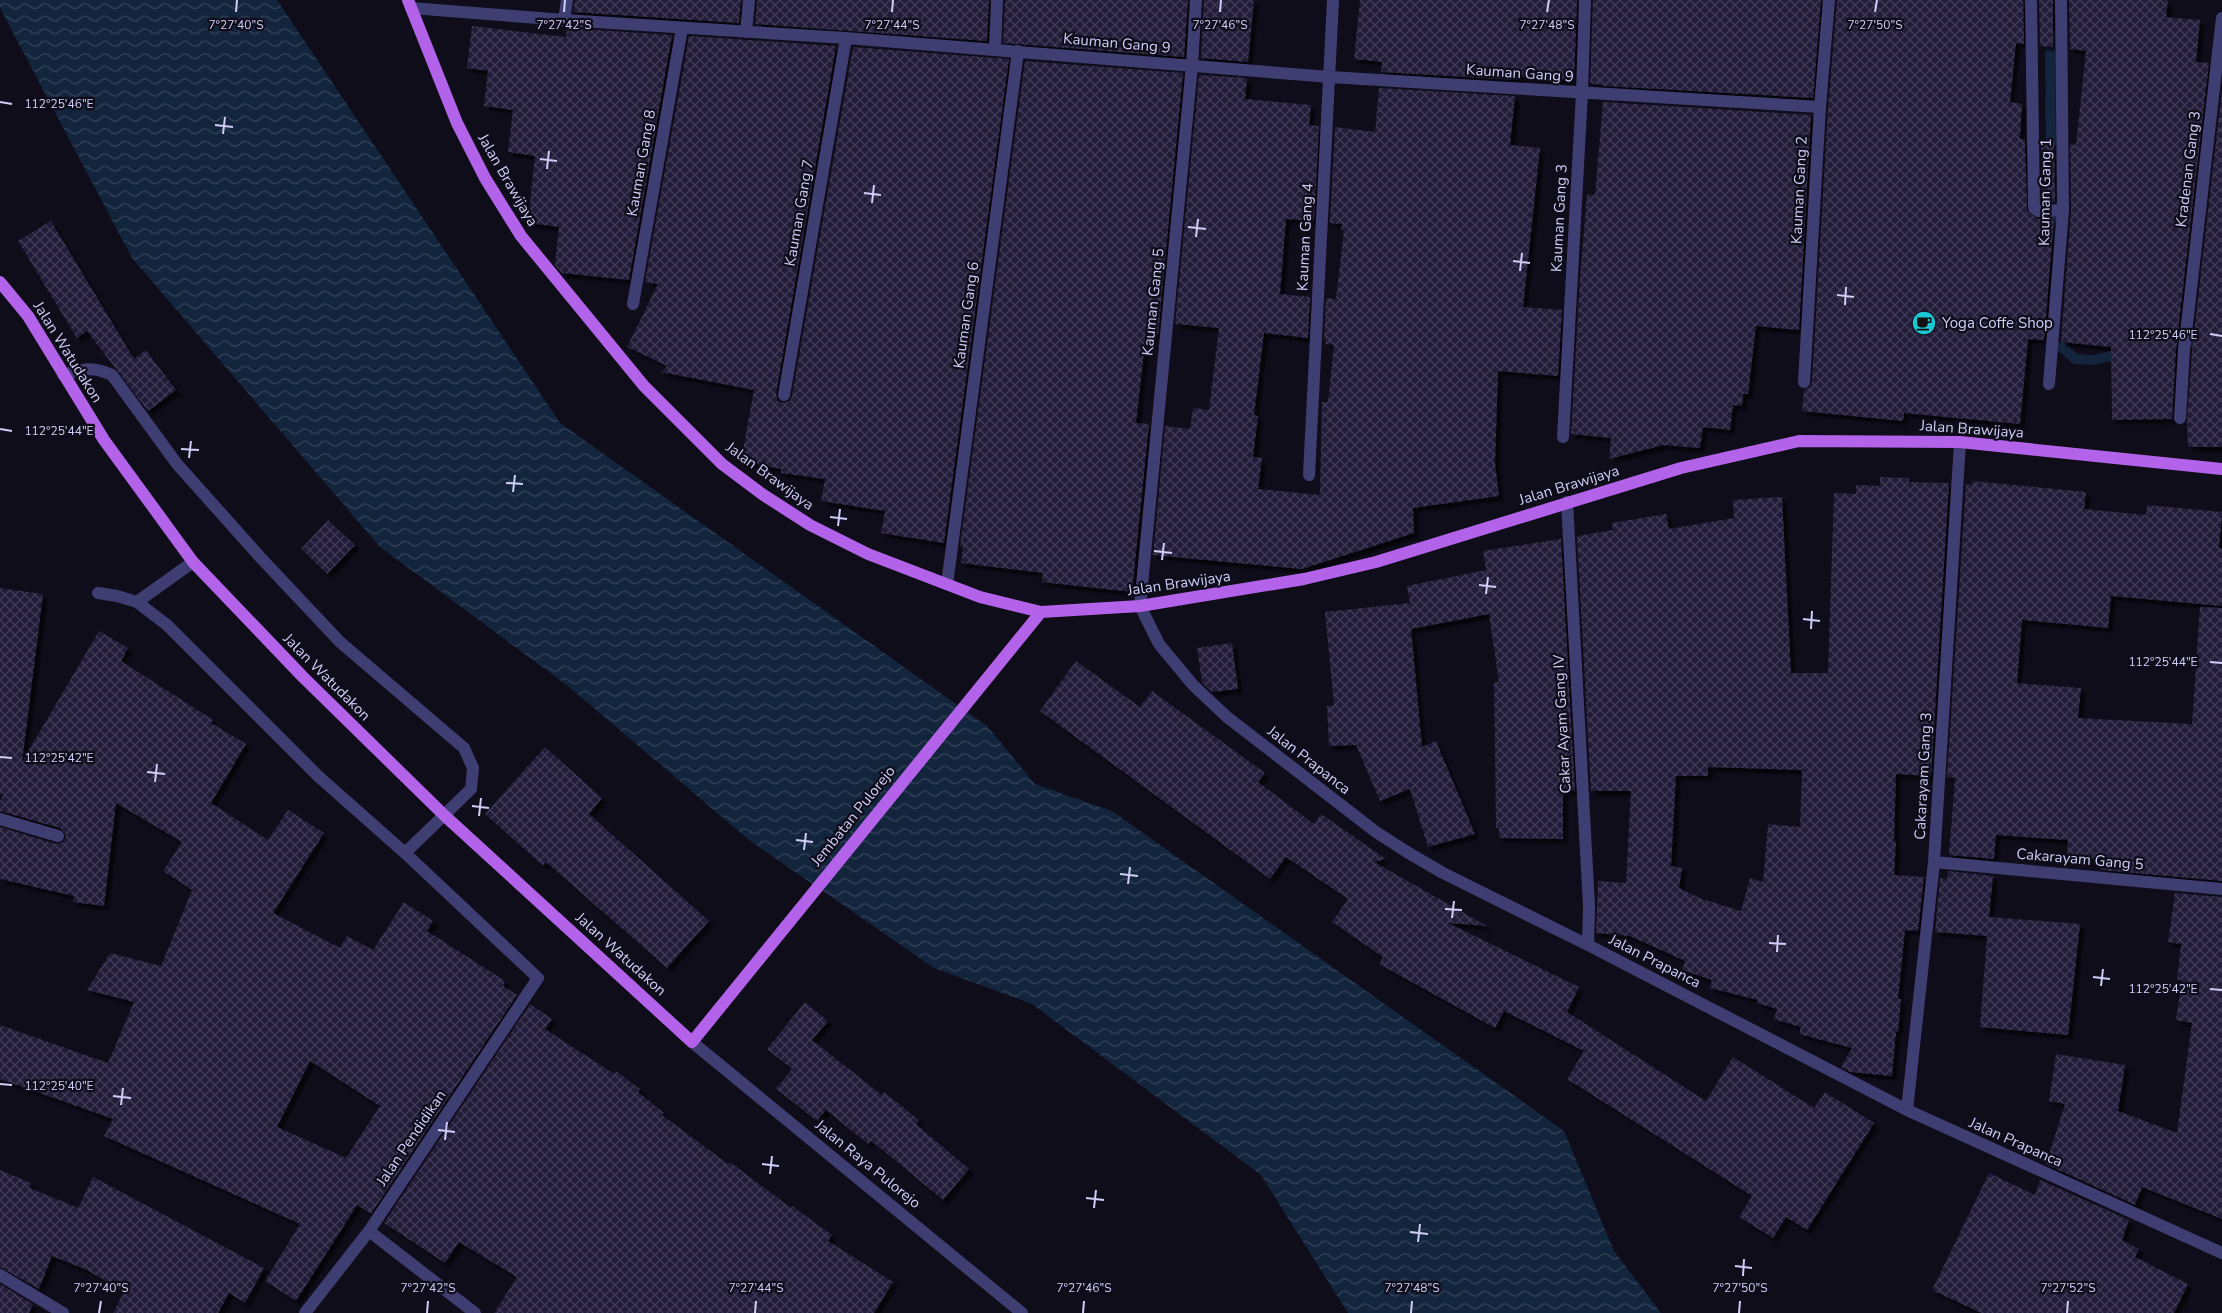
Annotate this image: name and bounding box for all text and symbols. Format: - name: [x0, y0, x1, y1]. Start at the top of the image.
- text: 7°27'40"S: [208, 17, 264, 33]
- text: 7°27'42"S: [536, 17, 592, 33]
- text: 7°27'44"S: [864, 17, 920, 33]
- text: 7°27'46"S: [1192, 17, 1248, 33]
- text: 7°27'48"S: [1519, 17, 1575, 33]
- text: 7°27'50"S: [1847, 17, 1903, 33]
- street label: Kauman Gang 9: [1062, 28, 1172, 58]
- street label: Kauman Gang 9: [1465, 59, 1575, 87]
- text: 112°25'46"E: [24, 96, 94, 112]
- street label: Kauman Gang 8: [622, 108, 660, 218]
- street label: Kradenan Gang 3: [2171, 110, 2205, 228]
- street label: Jalan Brawijaya: [473, 129, 543, 230]
- street label: Kauman Gang 2: [1786, 136, 1812, 244]
- street label: Kauman Gang 1: [2034, 138, 2056, 246]
- street label: Kauman Gang 7: [780, 158, 818, 268]
- street label: Kauman Gang 3: [1546, 164, 1572, 272]
- street label: Kauman Gang 4: [1292, 183, 1318, 291]
- street label: Kauman Gang 5: [1137, 247, 1169, 357]
- street label: Kauman Gang 6: [949, 260, 983, 370]
- street label: Jalan Watudakon: [28, 297, 107, 406]
- cafe icon: Yoga Coffe Shop: [1911, 310, 1937, 336]
- place label: Yoga Coffe Shop: [1941, 313, 2053, 333]
- text: 112°25'46"E: [2128, 327, 2198, 343]
- street label: Jalan Brawijaya: [1918, 415, 2025, 443]
- text: 112°25'44"E: [24, 423, 94, 439]
- street label: Jalan Brawijaya: [721, 437, 818, 515]
- street label: Jalan Brawijaya: [1515, 460, 1622, 510]
- street label: Jalan Brawijaya: [1125, 566, 1232, 600]
- street label: Jalan Watudakon: [278, 628, 375, 725]
- street label: Cakar Ayam Gang IV: [1548, 653, 1576, 794]
- text: 112°25'44"E: [2128, 654, 2198, 670]
- street label: Cakarayam Gang 3: [1910, 712, 1936, 840]
- street label: Jalan Prapanca: [1263, 721, 1355, 799]
- text: 112°25'42"E: [24, 750, 94, 766]
- street label: Jembatan Pulorejo: [806, 762, 900, 871]
- street label: Cakarayam Gang 5: [2016, 843, 2144, 875]
- street label: Jalan Watudakon: [571, 907, 671, 1000]
- street label: Jalan Prapanca: [1605, 929, 1704, 993]
- text: 112°25'42"E: [2128, 981, 2198, 997]
- text: 112°25'40"E: [24, 1078, 94, 1094]
- street label: Jalan Pendidikan: [371, 1086, 450, 1191]
- street label: Jalan Prapanca: [1965, 1112, 2066, 1172]
- street label: Jalan Raya Pulorejo: [810, 1115, 925, 1213]
- text: 7°27'40"S: [73, 1280, 129, 1296]
- text: 7°27'42"S: [400, 1280, 456, 1296]
- text: 7°27'44"S: [728, 1280, 784, 1296]
- text: 7°27'46"S: [1056, 1280, 1112, 1296]
- text: 7°27'48"S: [1384, 1280, 1440, 1296]
- text: 7°27'50"S: [1712, 1280, 1768, 1296]
- text: 7°27'52"S: [2040, 1280, 2096, 1296]

